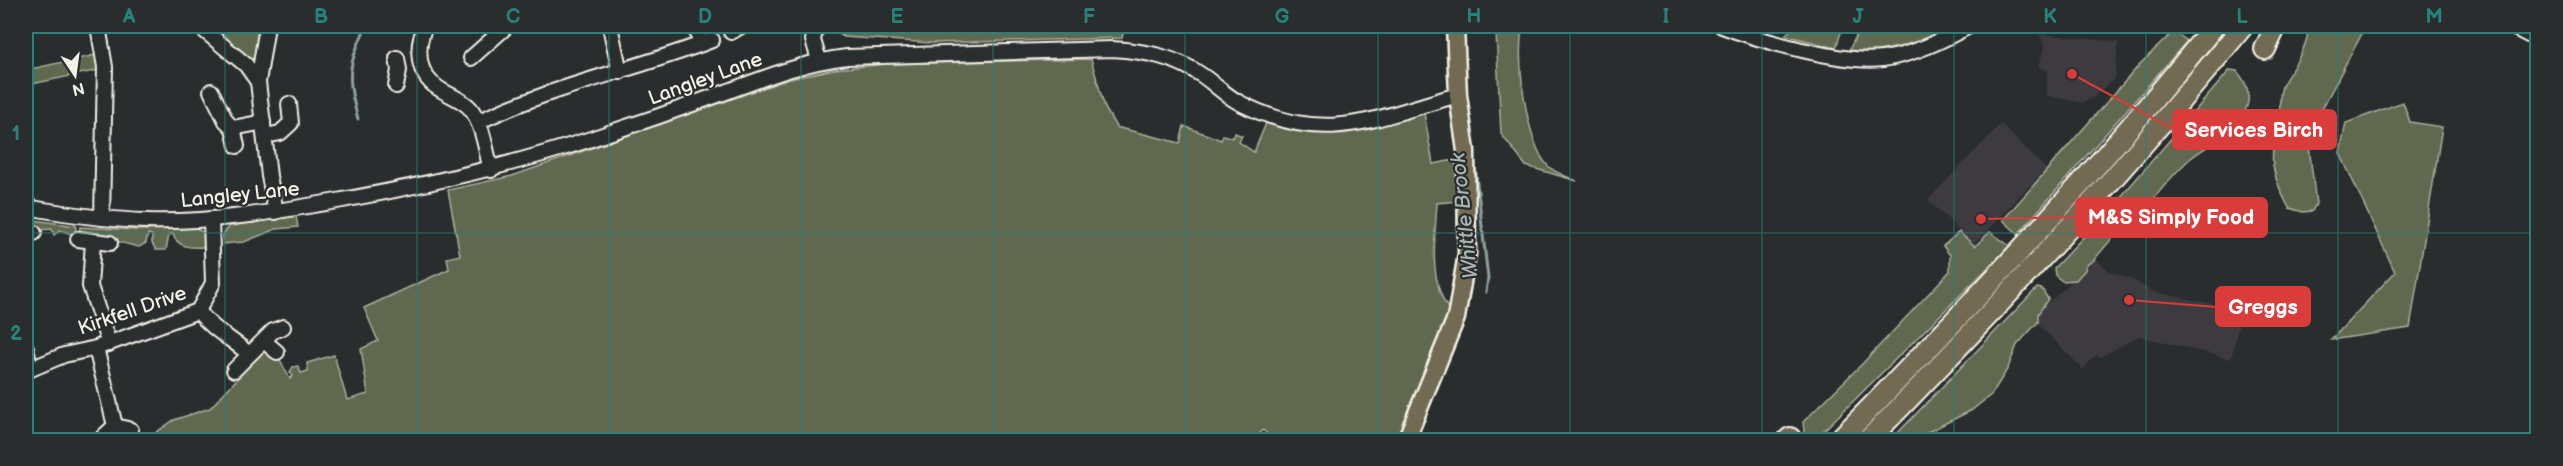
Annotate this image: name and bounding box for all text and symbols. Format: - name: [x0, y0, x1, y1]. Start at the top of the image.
- text: A: [122, 5, 136, 29]
- text: B: [314, 5, 328, 29]
- text: C: [506, 5, 520, 29]
- text: D: [698, 5, 712, 29]
- text: E: [891, 5, 904, 29]
- text: F: [1083, 5, 1095, 29]
- text: G: [1275, 5, 1290, 29]
- text: H: [1467, 5, 1481, 29]
- text: I: [1663, 5, 1669, 29]
- text: J: [1853, 5, 1865, 29]
- text: K: [2043, 5, 2057, 29]
- text: L: [2236, 5, 2248, 29]
- text: M: [2425, 5, 2443, 29]
- north arrow: [45, 45, 105, 105]
- street label: Langley Lane: [645, 47, 766, 111]
- text: N: [70, 78, 86, 99]
- callout: Services Birch: [2173, 110, 2336, 149]
- text: Services Birch: [2185, 118, 2323, 143]
- text: 1: [12, 122, 20, 146]
- water label: Whittle Brook: [1445, 151, 1484, 280]
- street label: Langley Lane: [179, 177, 301, 213]
- callout: M&S Simply Food: [2076, 198, 2267, 237]
- text: M&S Simply Food: [2088, 205, 2254, 230]
- street label: Kirkfell Drive: [75, 281, 190, 341]
- callout: Greggs: [2216, 287, 2310, 326]
- text: Greggs: [2228, 295, 2298, 320]
- text: 2: [10, 322, 22, 346]

